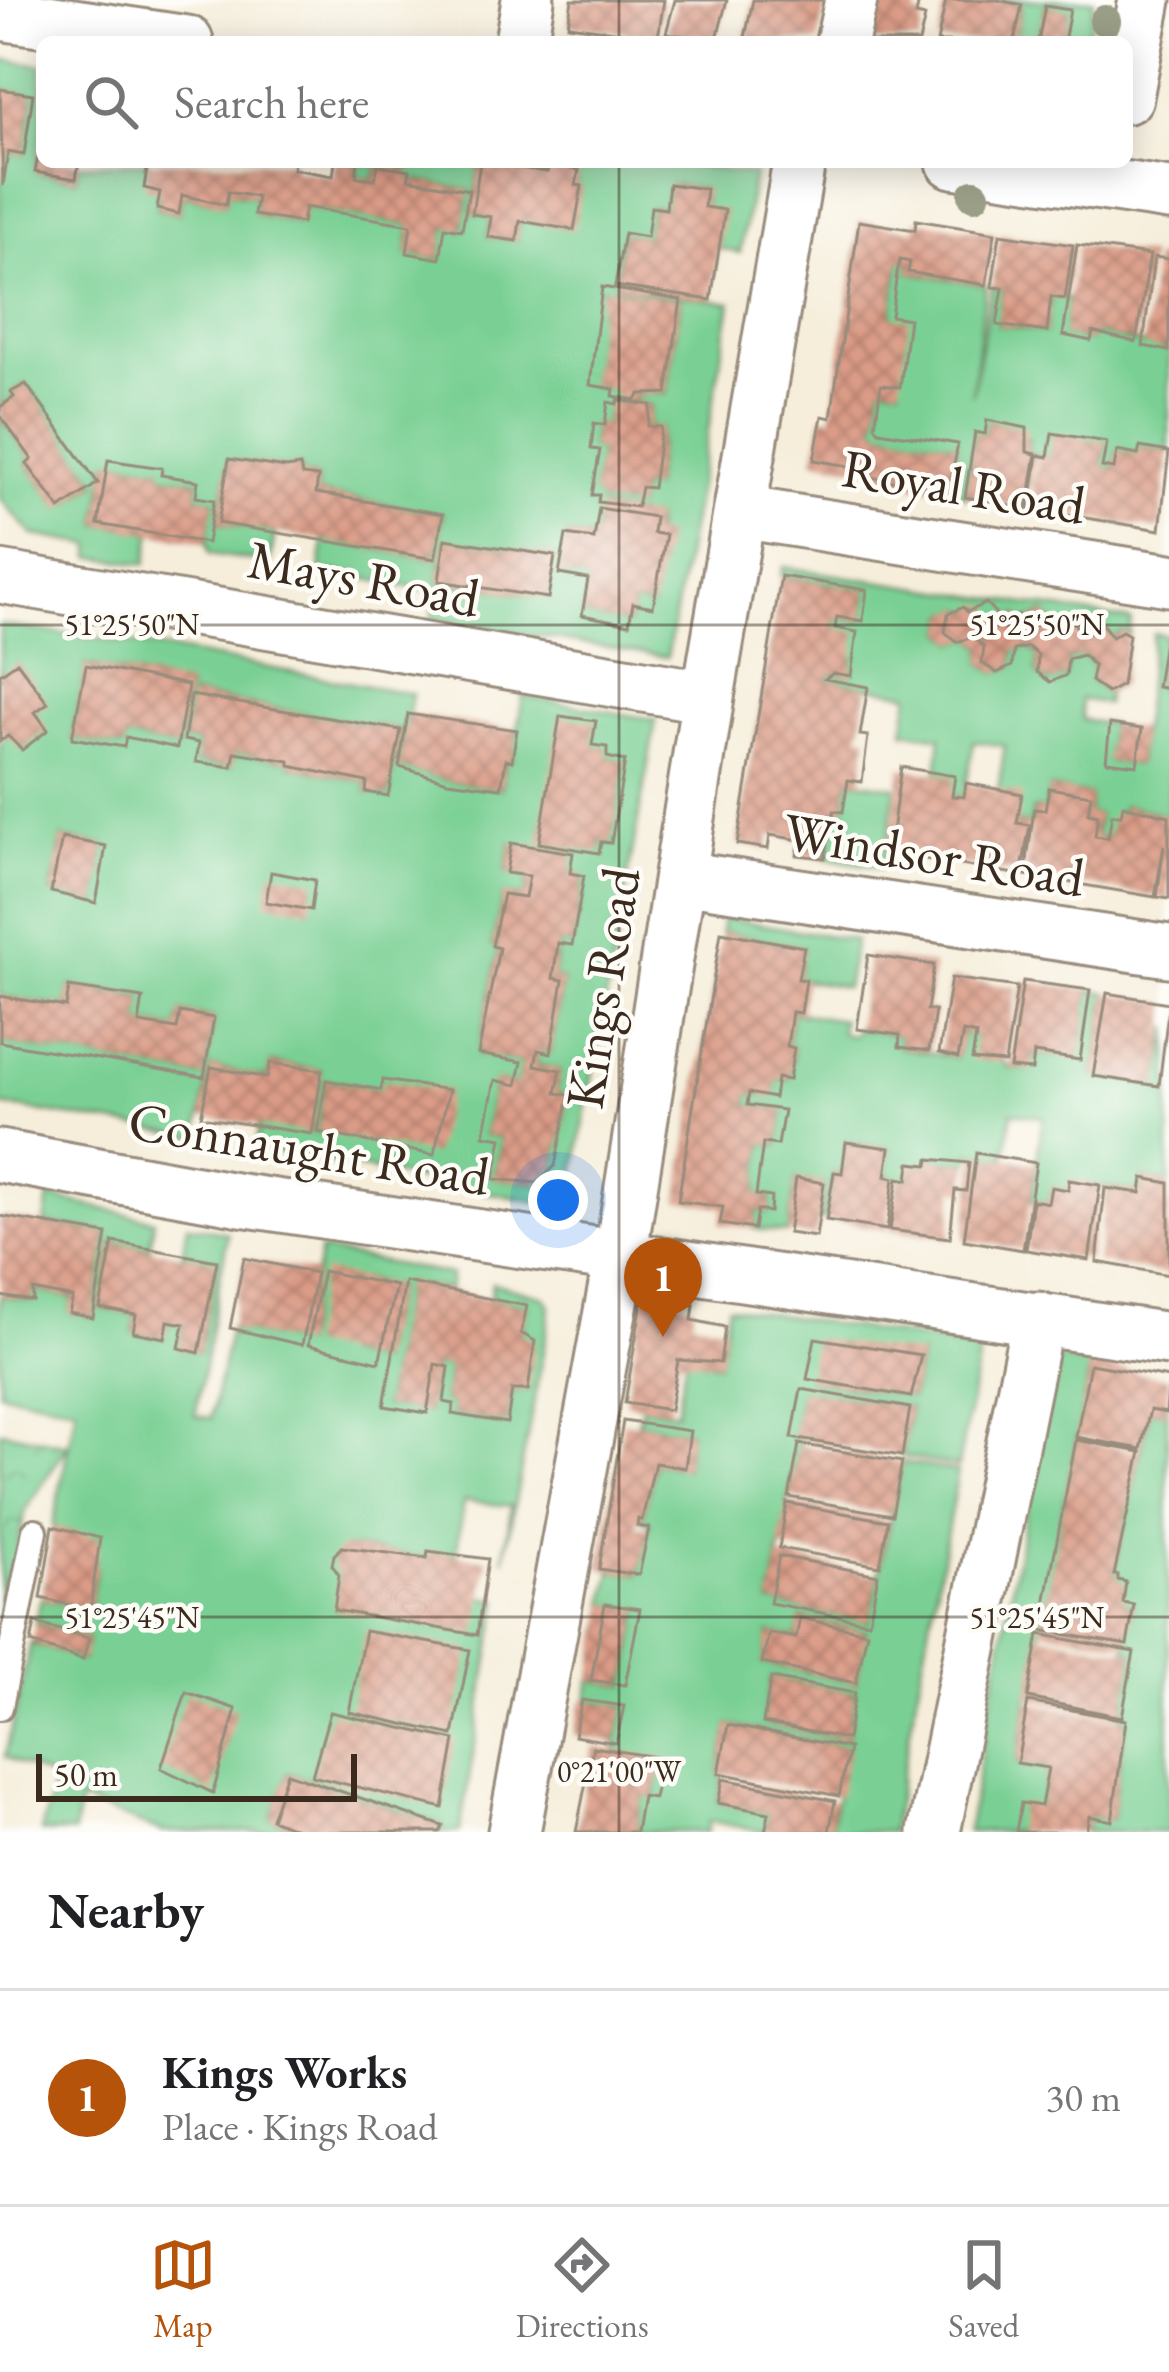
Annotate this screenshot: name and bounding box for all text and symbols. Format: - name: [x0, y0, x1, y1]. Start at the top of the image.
- search box: [36, 36, 1133, 168]
- icon: search: [78, 69, 144, 135]
- text: Search here: [174, 73, 369, 131]
- street label: Royal Road: [838, 432, 1091, 540]
- street label: Mays Road: [243, 523, 486, 633]
- text: 51°25'50"N: [65, 605, 200, 644]
- text: 51°25'50"N: [970, 605, 1105, 644]
- street label: Windsor Road: [779, 796, 1090, 912]
- street label: Kings Road: [548, 862, 656, 1114]
- street label: Connaught Road: [124, 1085, 495, 1211]
- your location: [528, 1170, 588, 1230]
- pin: 1: [624, 1238, 702, 1337]
- text: 51°25'45"N: [65, 1598, 200, 1637]
- text: 51°25'45"N: [970, 1598, 1105, 1637]
- scale bar: [36, 1748, 357, 1801]
- text: 0°21'00"W: [557, 1752, 682, 1791]
- text: 50 m: [54, 1753, 118, 1796]
- text: Nearby: [48, 1877, 204, 1943]
- text: Kings Works: [162, 2043, 407, 2101]
- text: 1: [77, 2072, 97, 2123]
- text: 30 m: [1045, 2072, 1121, 2123]
- text: Place · Kings Road: [162, 2101, 438, 2152]
- tab: Map: [150, 2232, 216, 2347]
- tab: Directions: [516, 2232, 649, 2347]
- tab: Saved: [948, 2232, 1019, 2347]

